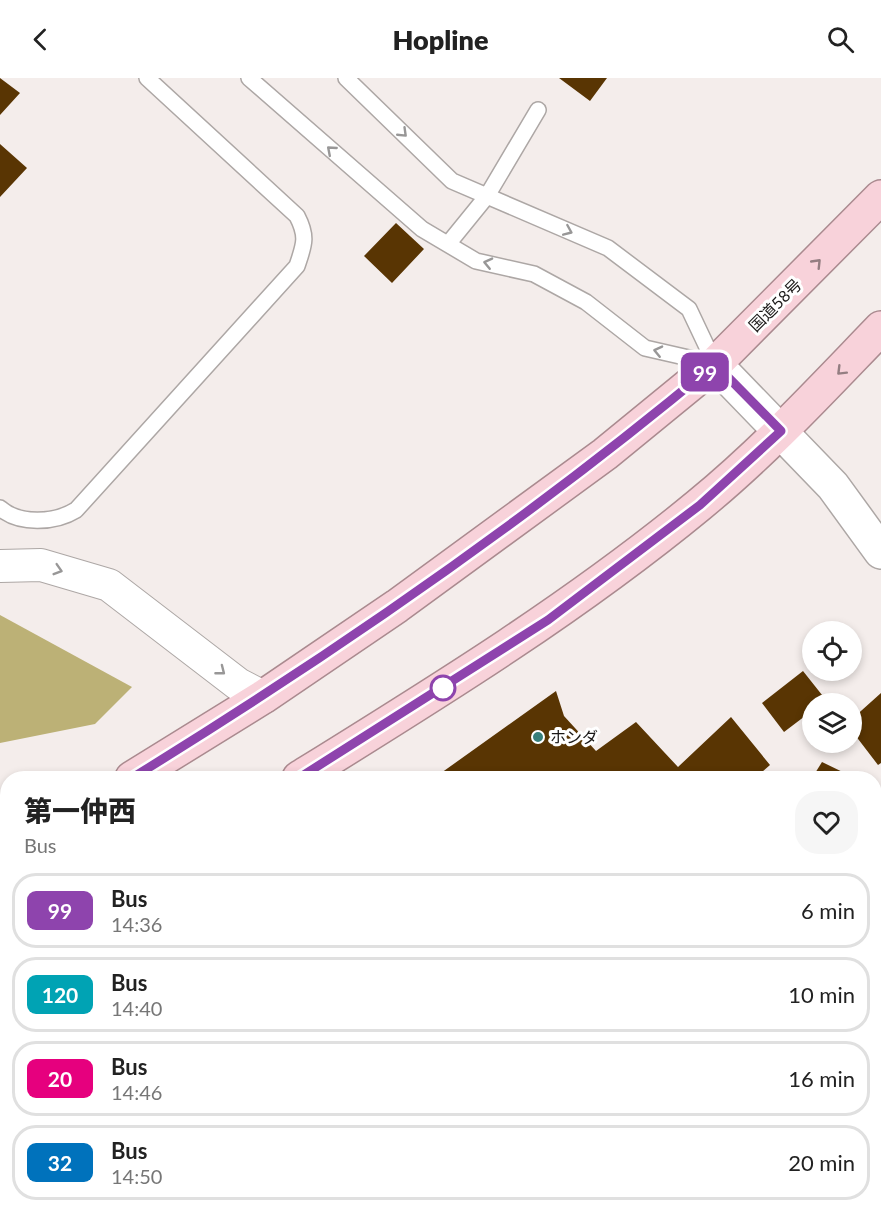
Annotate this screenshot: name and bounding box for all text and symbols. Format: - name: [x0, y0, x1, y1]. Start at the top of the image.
- icon: back: [24, 23, 57, 56]
- text: Hopline: [393, 23, 488, 56]
- icon: search: [824, 23, 857, 56]
- one-way arrow: [396, 126, 407, 137]
- one-way arrow: [327, 146, 338, 157]
- one-way arrow: [562, 224, 573, 236]
- one-way arrow: [483, 258, 493, 271]
- one-way arrow: [809, 260, 820, 271]
- street label: 国道58号: [744, 274, 805, 335]
- one-way arrow: [654, 345, 664, 358]
- line badge: 99: [678, 352, 732, 392]
- text: 99: [693, 360, 717, 385]
- one-way arrow: [837, 364, 848, 374]
- one-way arrow: [52, 563, 63, 575]
- map controls: [802, 621, 862, 753]
- button: locate: [802, 621, 862, 681]
- one-way arrow: [214, 664, 225, 675]
- unlabelled marker: [430, 675, 456, 701]
- button: layers: [802, 693, 862, 753]
- place label: ホンダ: [550, 727, 598, 746]
- marker: ホンダ: [531, 730, 545, 744]
- button: heart: [795, 791, 858, 854]
- text: 第一仲西: [24, 793, 136, 827]
- text: Bus: [24, 833, 57, 857]
- text: Bus: [111, 885, 147, 912]
- text: 6 min: [801, 897, 855, 924]
- text: 99: [48, 898, 72, 923]
- text: 14:36: [111, 912, 162, 936]
- text: Bus: [111, 969, 147, 996]
- text: 10 min: [788, 981, 855, 1008]
- text: 120: [42, 982, 78, 1007]
- text: 14:40: [111, 996, 162, 1020]
- text: Bus: [111, 1053, 147, 1080]
- text: 16 min: [788, 1065, 855, 1092]
- text: 20: [48, 1066, 72, 1091]
- text: 14:46: [111, 1080, 162, 1104]
- text: Bus: [111, 1137, 147, 1164]
- text: 20 min: [788, 1149, 855, 1176]
- text: 32: [48, 1150, 72, 1175]
- text: 14:50: [111, 1164, 162, 1188]

